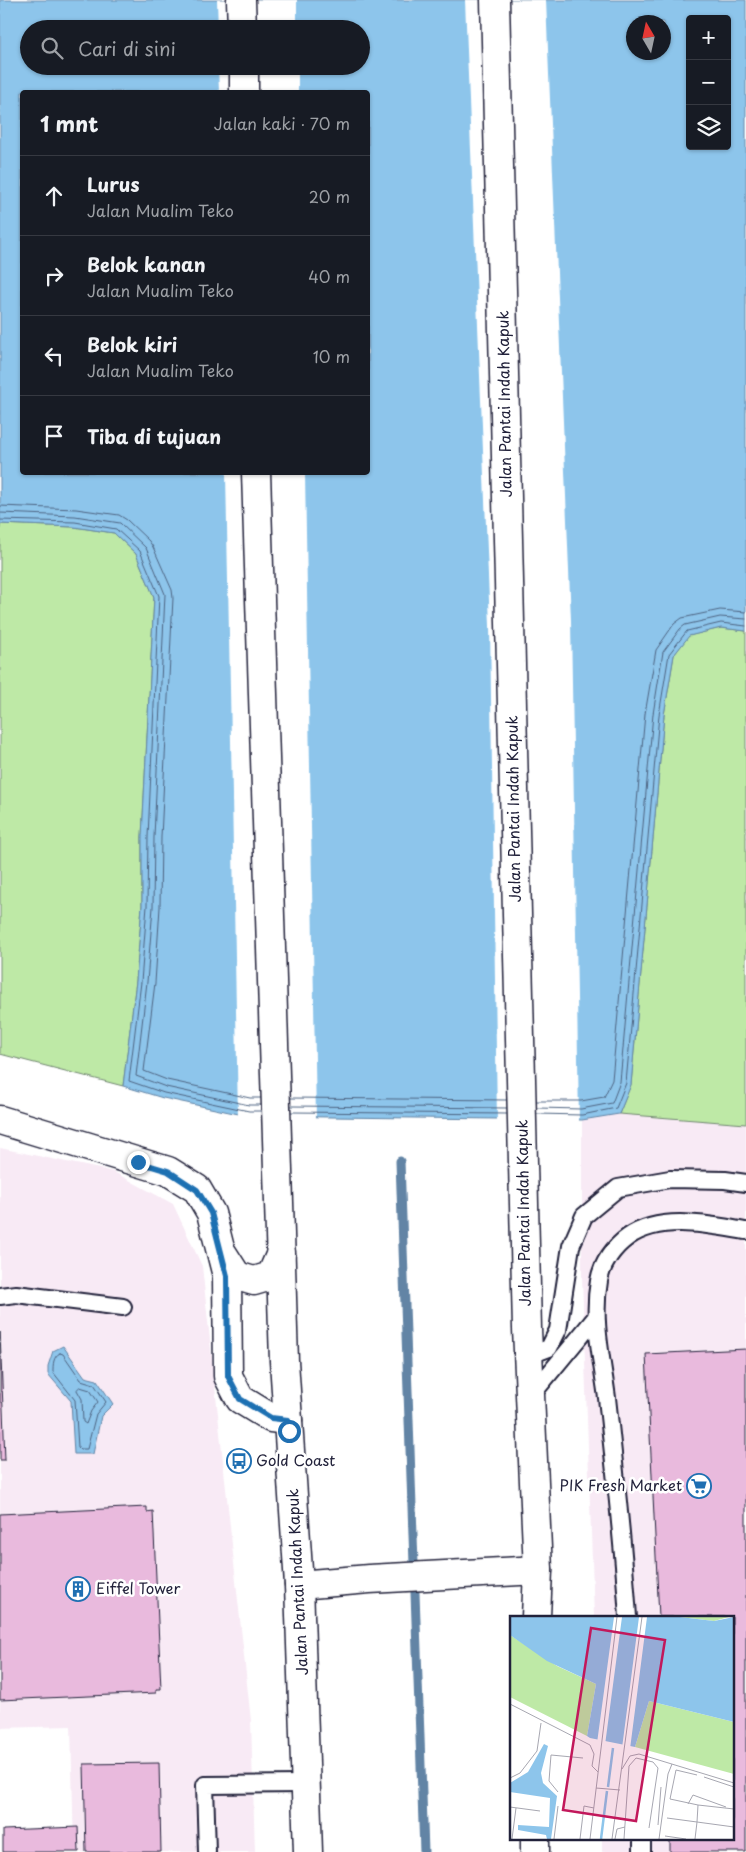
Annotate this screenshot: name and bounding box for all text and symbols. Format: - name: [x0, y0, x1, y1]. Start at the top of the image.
- north arrow: [626, 15, 671, 60]
- map controls: [686, 15, 731, 150]
- button: +: [686, 15, 731, 60]
- search box: [20, 20, 370, 75]
- icon: search: [38, 34, 66, 62]
- text: Cari di sini: [78, 34, 176, 62]
- button: −: [686, 60, 731, 105]
- button: layers: [686, 105, 731, 150]
- text: 1 mnt: [40, 107, 98, 139]
- text: Jalan kaki · 70 m: [214, 111, 350, 135]
- text: Lurus: [87, 170, 140, 198]
- icon: ahead: [40, 182, 68, 210]
- text: 20 m: [309, 184, 350, 208]
- text: Jalan Mualim Teko: [87, 198, 234, 222]
- text: Belok kanan: [87, 250, 206, 278]
- icon: right: [40, 262, 68, 290]
- text: 40 m: [308, 264, 350, 288]
- text: Jalan Mualim Teko: [87, 278, 234, 302]
- street label: Jalan Pantai Indah Kapuk: [490, 310, 517, 498]
- text: Belok kiri: [87, 330, 177, 358]
- icon: left: [40, 342, 68, 370]
- text: 10 m: [313, 344, 350, 368]
- text: Jalan Mualim Teko: [87, 358, 234, 382]
- icon: arrive: [40, 422, 68, 450]
- text: Tiba di tujuan: [87, 422, 221, 450]
- street label: Jalan Pantai Indah Kapuk: [499, 715, 526, 903]
- street label: Jalan Pantai Indah Kapuk: [509, 1119, 536, 1307]
- route end: [127, 1151, 150, 1174]
- route start: [278, 1420, 301, 1443]
- bus stop icon: Gold Coast: [226, 1448, 252, 1474]
- place label: Gold Coast: [256, 1448, 335, 1471]
- place label: PIK Fresh Market: [560, 1473, 682, 1496]
- supermarket icon: PIK Fresh Market: [686, 1473, 712, 1499]
- street label: Jalan Pantai Indah Kapuk: [280, 1488, 313, 1676]
- building icon: Eiffel Tower: [65, 1576, 91, 1602]
- place label: Eiffel Tower: [96, 1576, 181, 1599]
- inset map: [510, 1616, 734, 1840]

